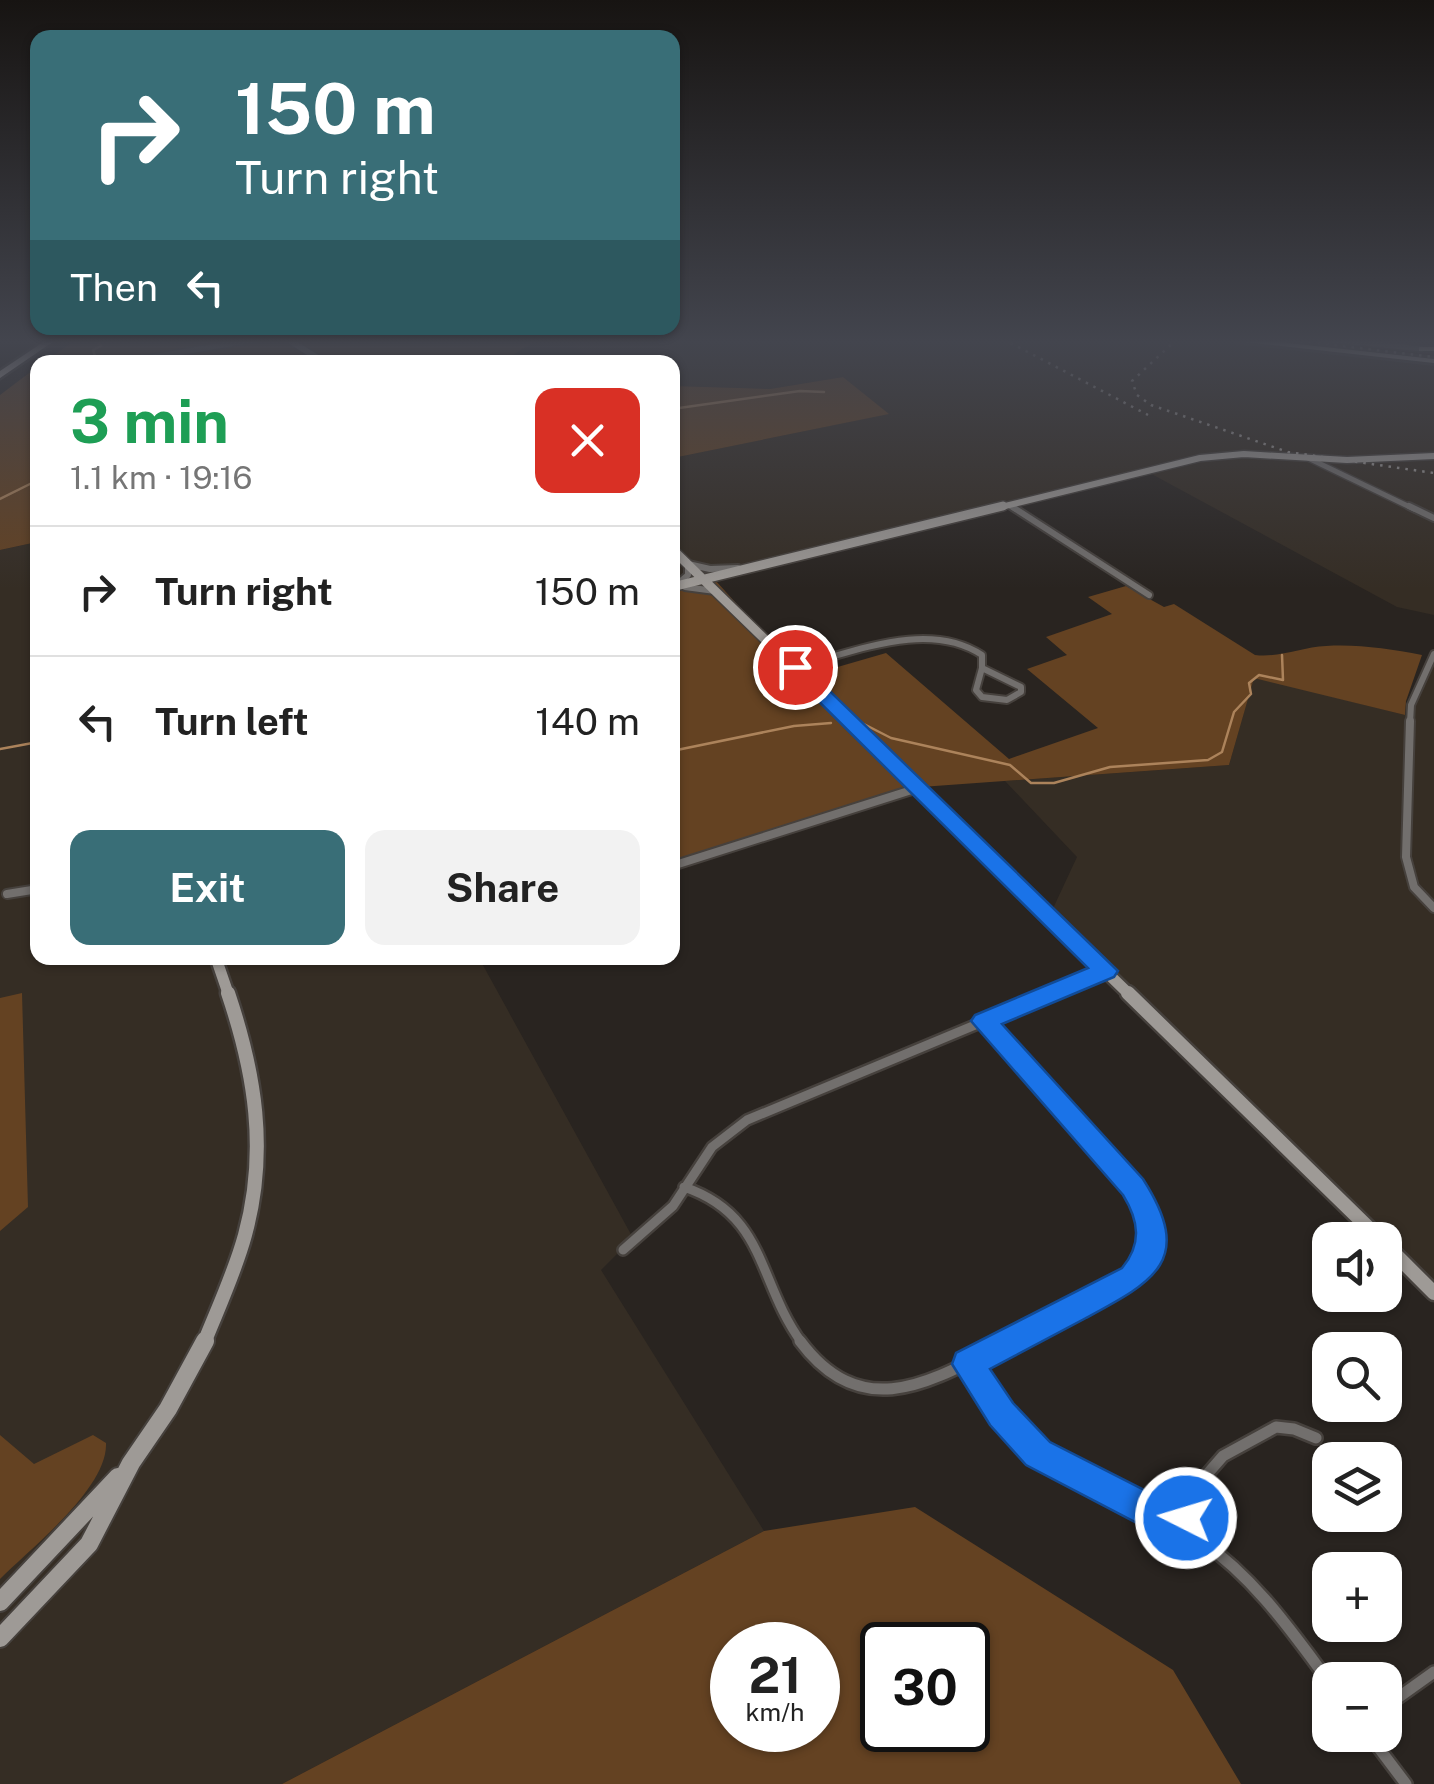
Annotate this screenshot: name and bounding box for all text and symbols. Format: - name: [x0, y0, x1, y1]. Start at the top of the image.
- text: 150 m: [235, 67, 436, 150]
- icon: right: [70, 70, 200, 200]
- text: Turn right: [235, 151, 439, 204]
- icon: left: [178, 260, 233, 315]
- text: Then: [70, 265, 158, 310]
- text: 3 min: [70, 386, 229, 457]
- button: close: [535, 388, 640, 493]
- text: 1.1 km · 19:16: [70, 459, 253, 496]
- icon: right: [70, 564, 125, 619]
- text: Turn right: [155, 569, 333, 614]
- text: 150 m: [535, 569, 640, 614]
- pin: [753, 625, 838, 710]
- icon: arrive: [768, 640, 823, 695]
- icon: left: [70, 694, 125, 749]
- text: Turn left: [155, 699, 309, 744]
- text: 140 m: [535, 699, 640, 744]
- button: Exit: [70, 830, 345, 945]
- button: Share: [365, 830, 640, 945]
- map controls: [1312, 1222, 1402, 1752]
- button: sound: [1312, 1222, 1402, 1312]
- button: search: [1312, 1332, 1402, 1422]
- button: layers: [1312, 1442, 1402, 1532]
- position arrow: [1134, 1466, 1238, 1570]
- button: +: [1312, 1552, 1402, 1642]
- speed limit sign: 30: [860, 1622, 990, 1752]
- text: 21: [748, 1645, 802, 1704]
- button: −: [1312, 1662, 1402, 1752]
- text: km/h: [746, 1697, 804, 1727]

